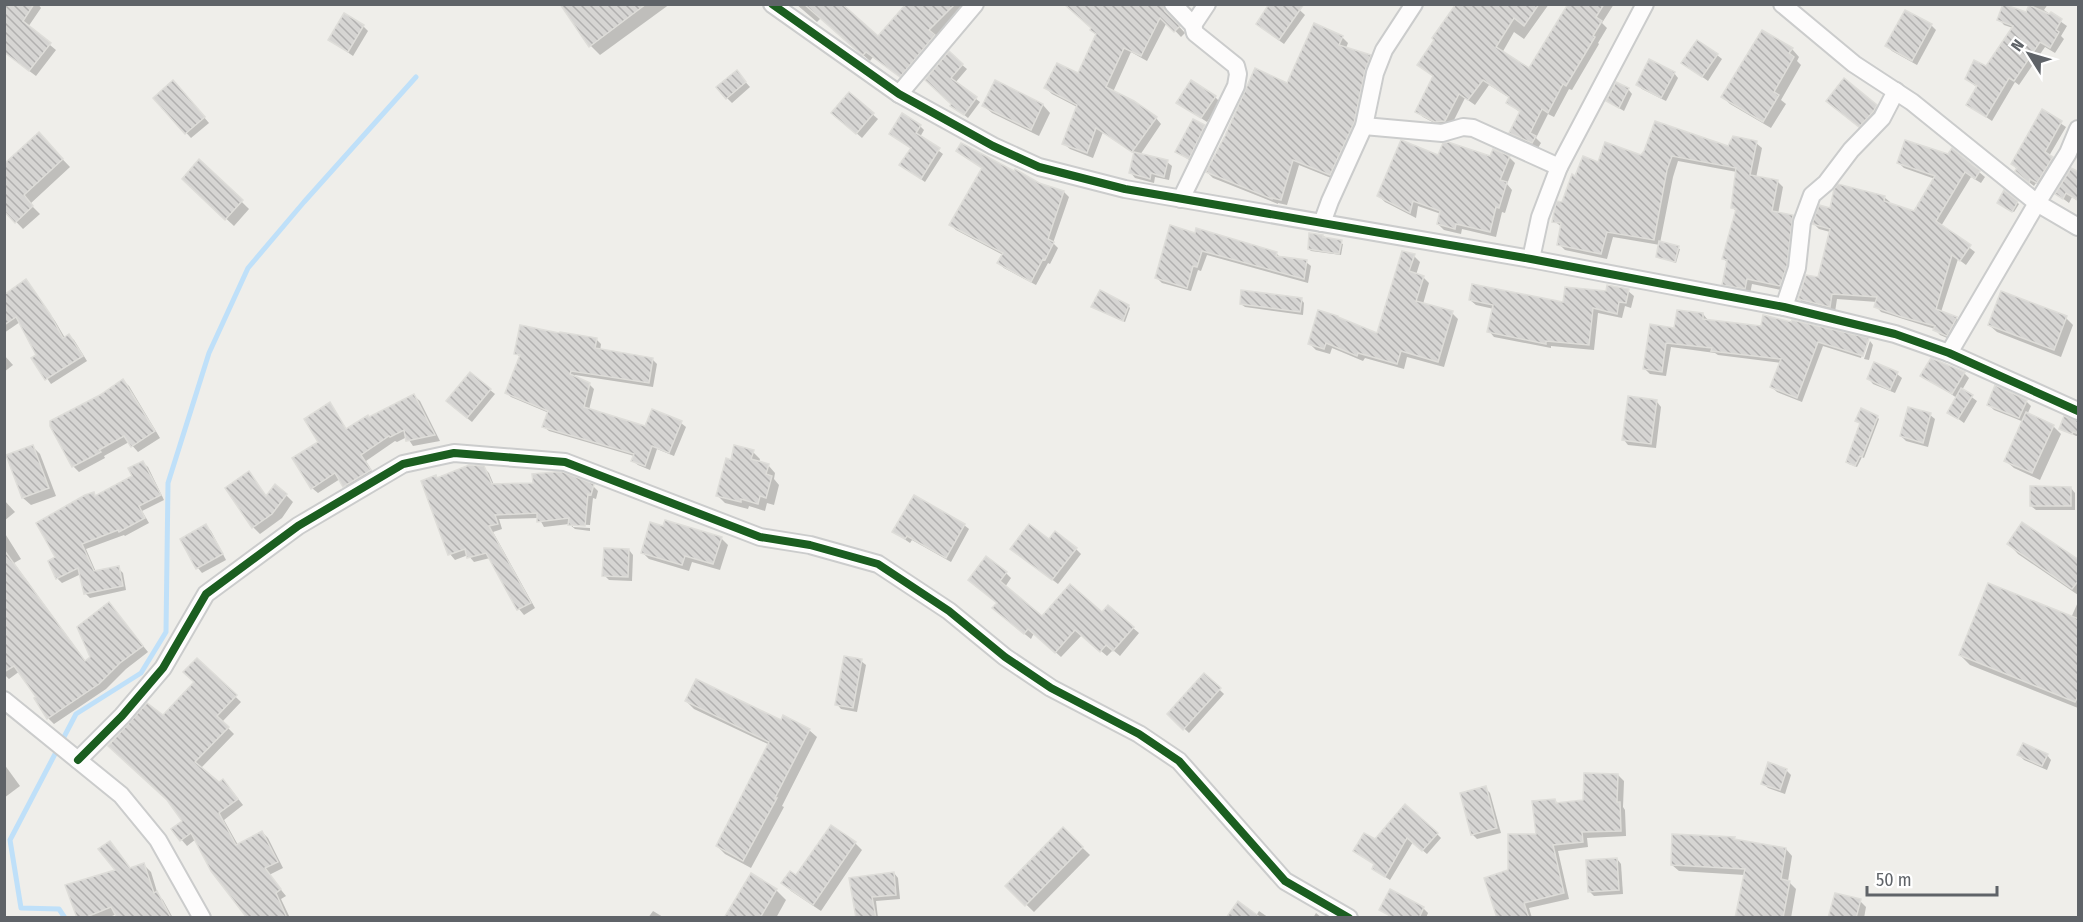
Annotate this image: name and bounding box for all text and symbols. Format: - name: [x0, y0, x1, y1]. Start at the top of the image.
- north arrow: [1999, 24, 2059, 84]
- text: N: [2007, 36, 2028, 55]
- scale bar: [1867, 859, 1998, 897]
- text: 50 m: [1876, 869, 1912, 891]

